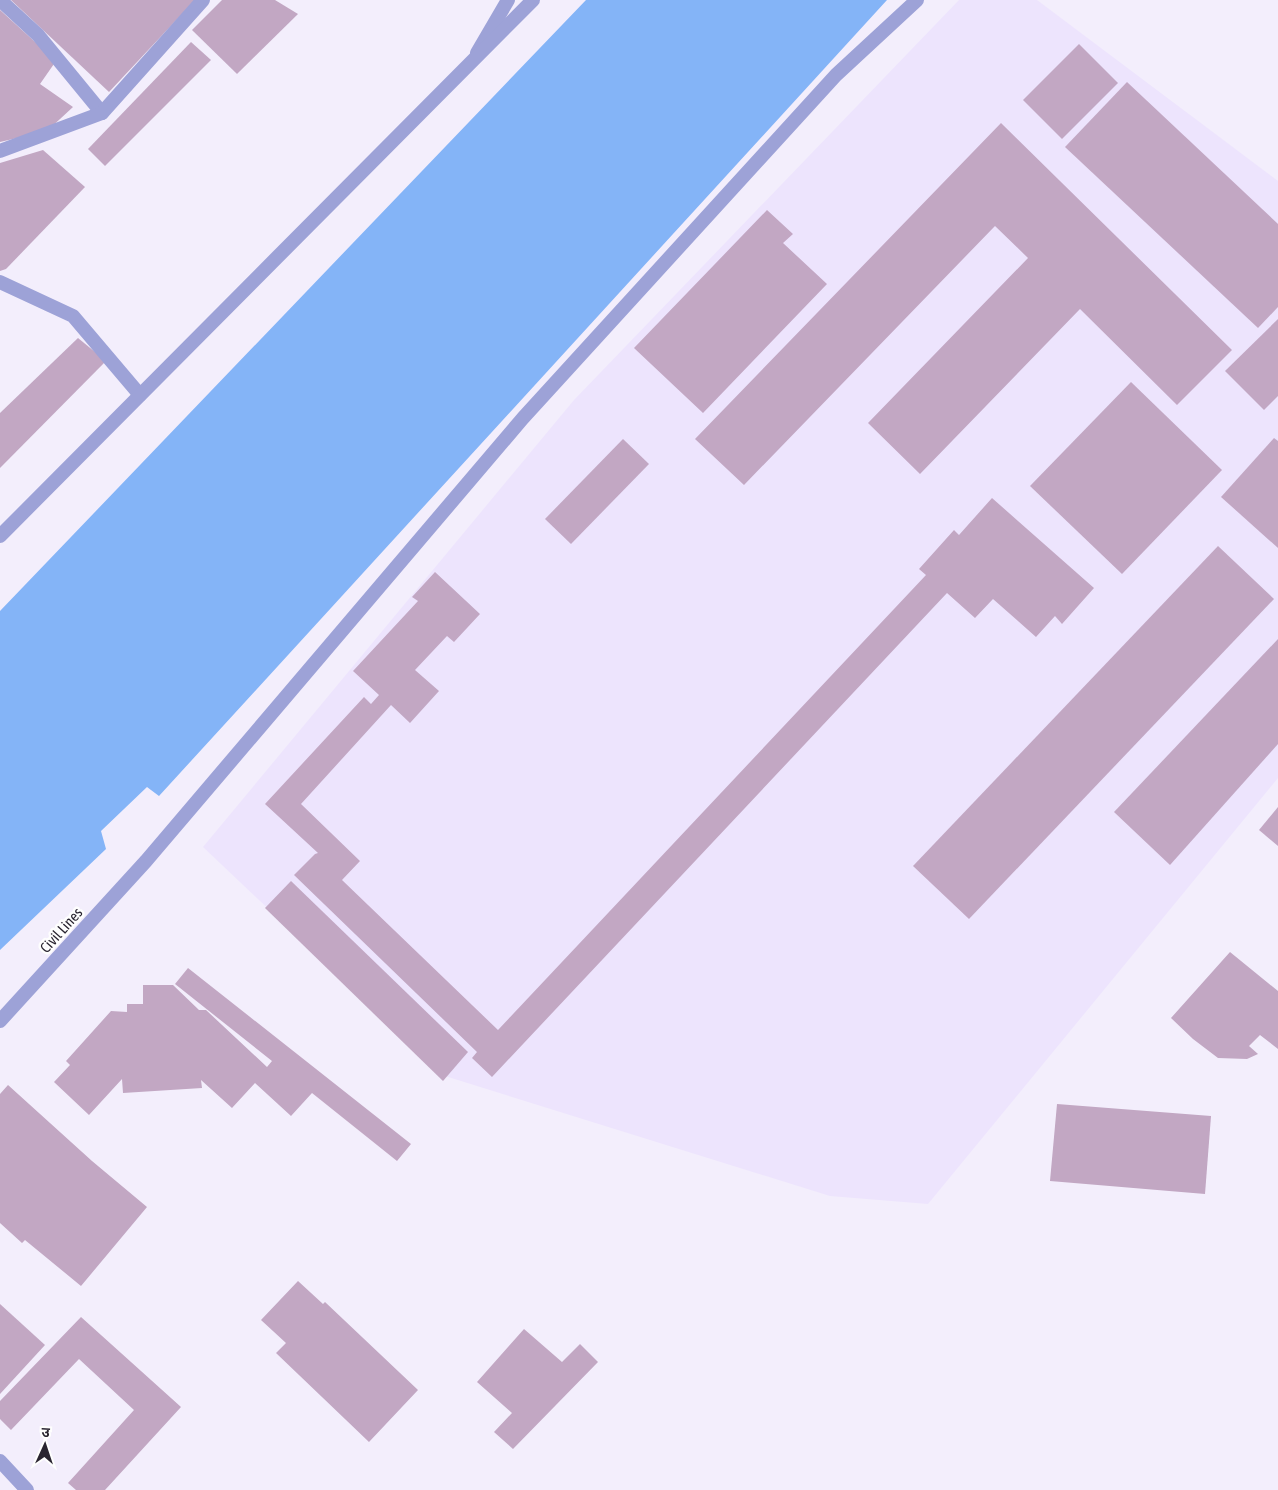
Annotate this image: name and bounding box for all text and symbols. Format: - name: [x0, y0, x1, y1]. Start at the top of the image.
- street label: Civil Lines: [36, 904, 86, 956]
- north arrow: [20, 1420, 70, 1470]
- text: उ: [41, 1424, 51, 1440]

